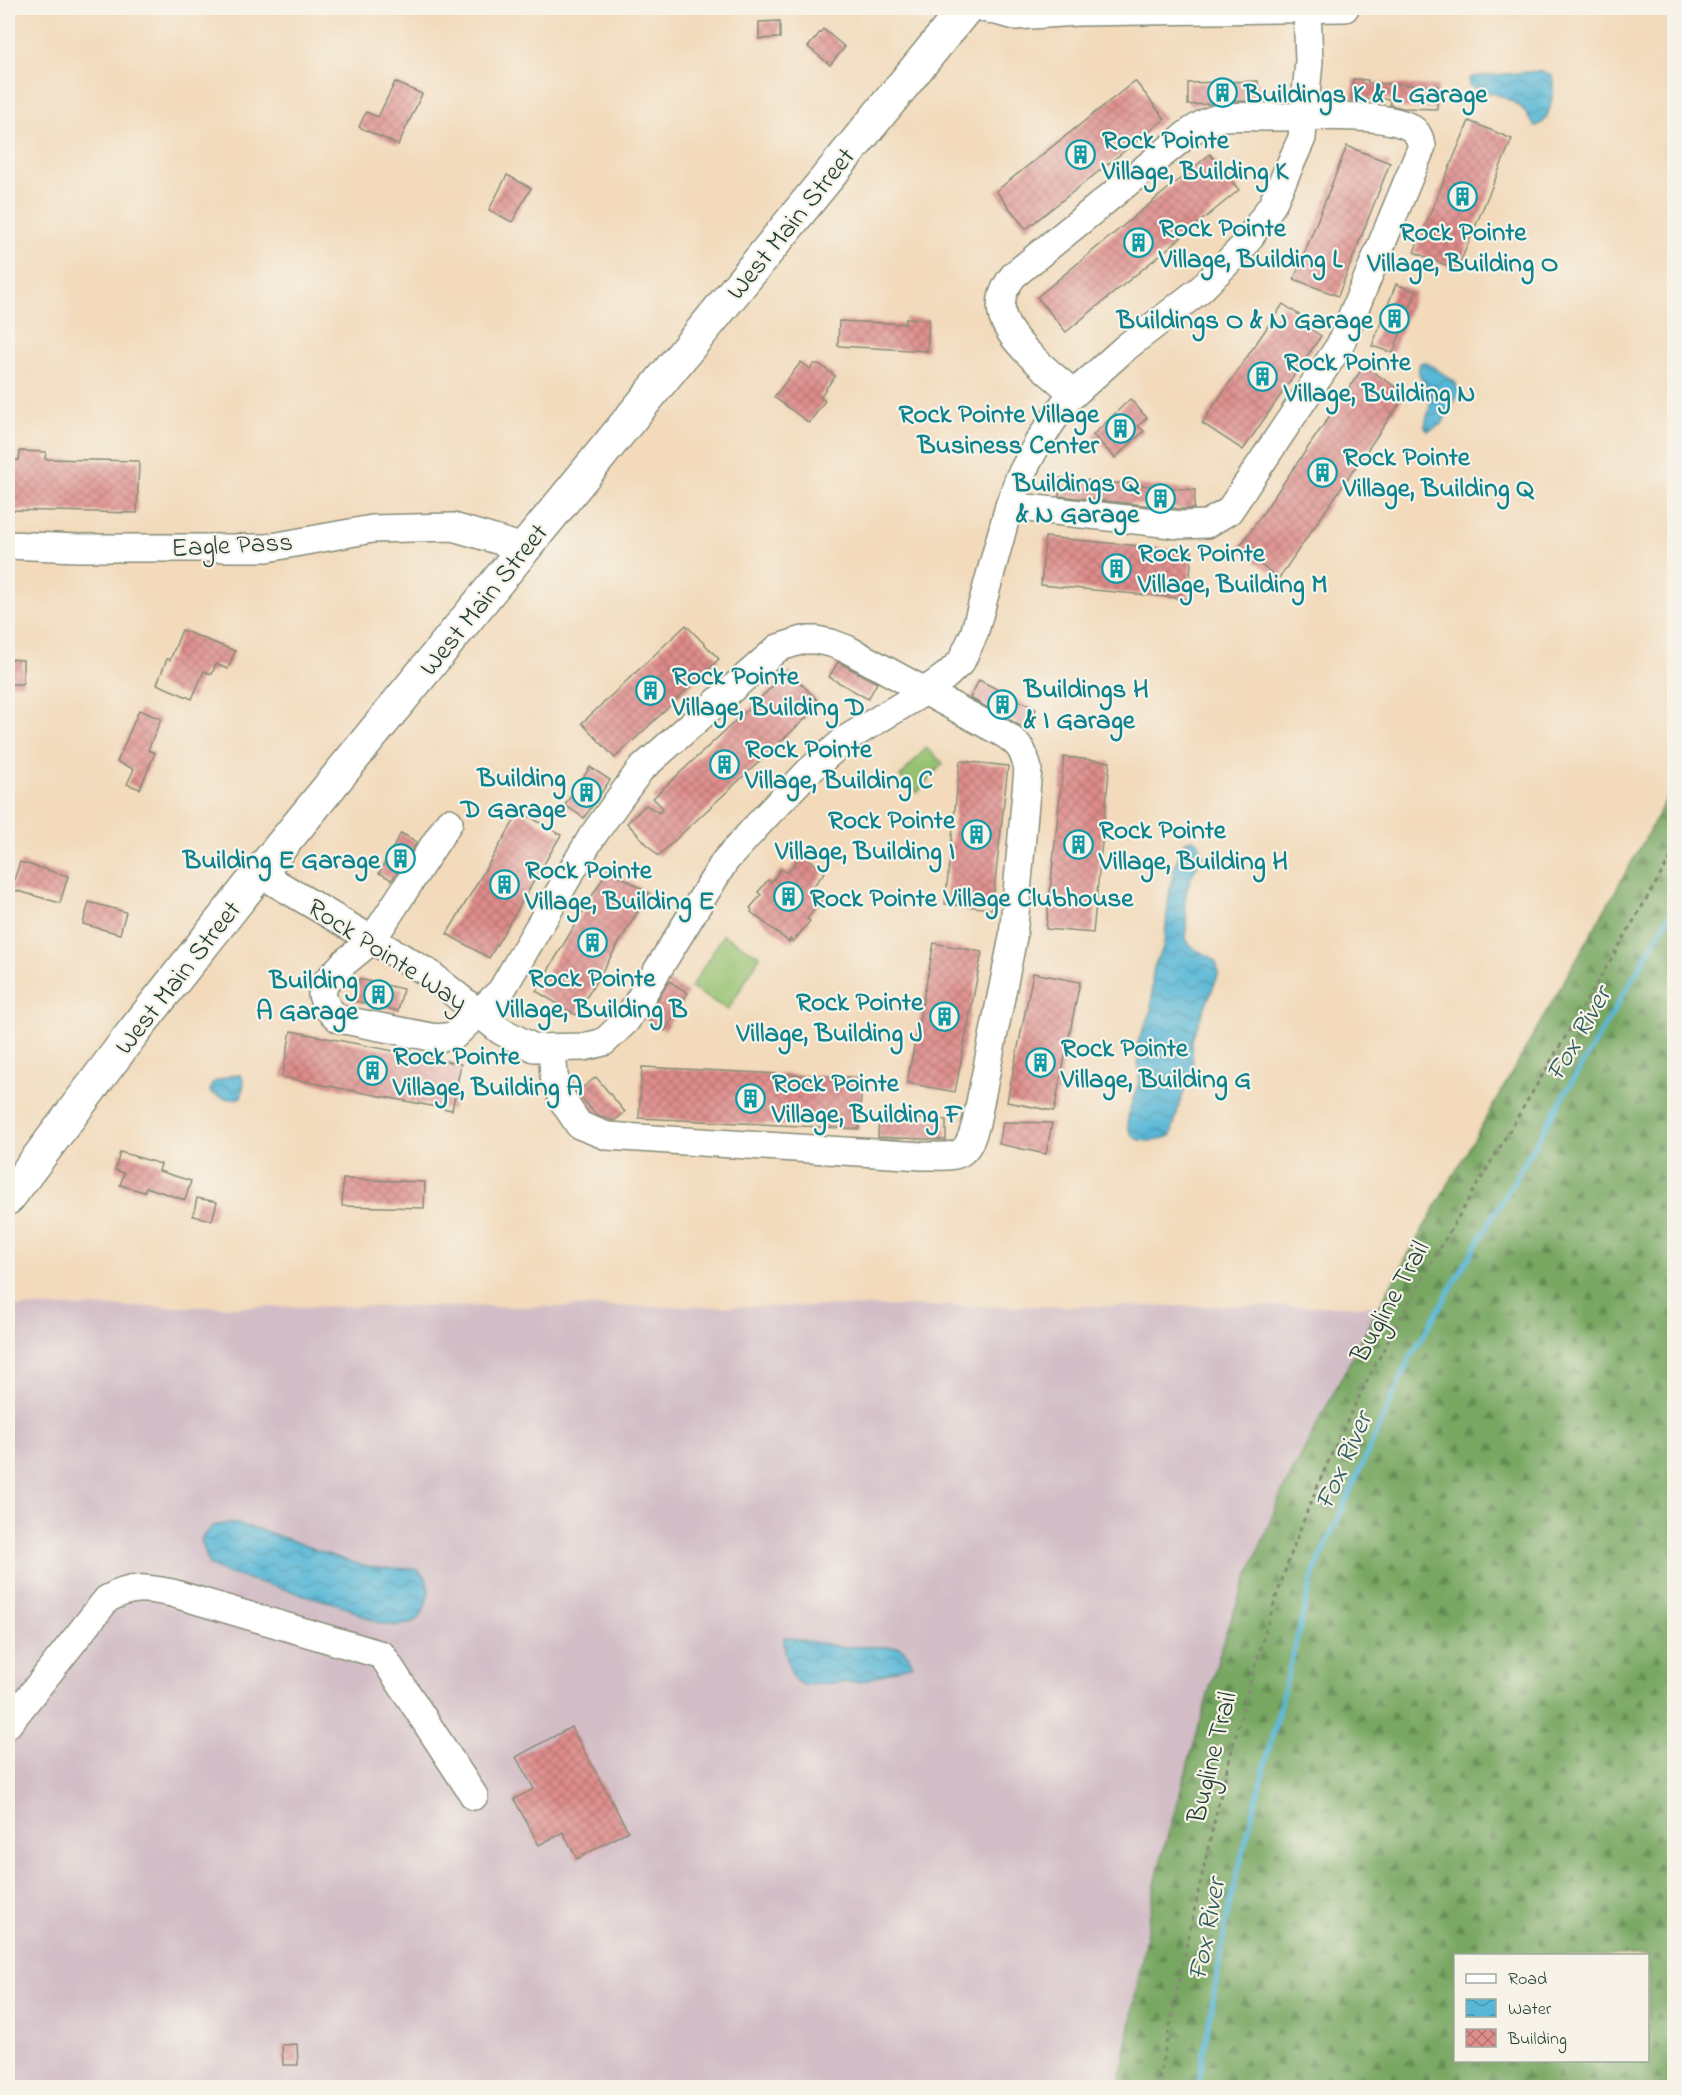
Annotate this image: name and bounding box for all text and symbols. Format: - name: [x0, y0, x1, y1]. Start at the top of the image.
- place label: Buildings K & L Garage: [1242, 76, 1488, 116]
- building icon: Buildings K & L Garage: [1207, 77, 1239, 109]
- place label: Rock Pointe Village, Building K: [1101, 122, 1289, 193]
- building icon: Rock Pointe Village, Building K: [1065, 139, 1097, 171]
- street label: West Main Street: [718, 140, 866, 309]
- building icon: Rock Pointe Village, Building O: [1447, 180, 1479, 212]
- place label: Rock Pointe Village, Building L: [1158, 210, 1343, 281]
- place label: Rock Pointe Village, Building O: [1366, 214, 1559, 285]
- building icon: Rock Pointe Village, Building L: [1122, 227, 1154, 259]
- place label: Buildings O & N Garage: [1115, 302, 1374, 342]
- building icon: Buildings O & N Garage: [1378, 303, 1410, 335]
- place label: Rock Pointe Village, Building N: [1283, 344, 1476, 415]
- building icon: Rock Pointe Village, Building N: [1247, 361, 1279, 393]
- place label: Rock Pointe Village Business Center: [899, 396, 1100, 466]
- building icon: Rock Pointe Village Business Center: [1104, 413, 1136, 445]
- place label: Rock Pointe Village, Building Q: [1342, 439, 1535, 510]
- building icon: Rock Pointe Village, Building Q: [1306, 456, 1338, 488]
- place label: Buildings Q & N Garage: [1011, 465, 1141, 536]
- building icon: Buildings Q & N Garage: [1144, 482, 1176, 514]
- street label: West Main Street: [411, 516, 559, 685]
- street label: Eagle Pass: [170, 524, 294, 569]
- place label: Rock Pointe Village, Building M: [1137, 535, 1328, 606]
- building icon: Rock Pointe Village, Building M: [1101, 552, 1133, 584]
- place label: Rock Pointe Village, Building D: [671, 658, 865, 729]
- place label: Buildings H & I Garage: [1022, 671, 1149, 742]
- building icon: Rock Pointe Village, Building D: [635, 675, 667, 707]
- building icon: Buildings H & I Garage: [987, 688, 1019, 720]
- place label: Rock Pointe Village, Building C: [744, 731, 933, 802]
- building icon: Rock Pointe Village, Building C: [708, 748, 740, 780]
- place label: Building D Garage: [459, 760, 567, 831]
- building icon: Building D Garage: [571, 777, 603, 809]
- place label: Rock Pointe Village, Building I: [774, 802, 956, 873]
- place label: Rock Pointe Village, Building H: [1098, 812, 1288, 883]
- building icon: Rock Pointe Village, Building I: [960, 819, 992, 851]
- building icon: Rock Pointe Village, Building H: [1062, 829, 1094, 861]
- place label: Building E Garage: [181, 842, 381, 882]
- building icon: Building E Garage: [385, 843, 417, 875]
- place label: Rock Pointe Village, Building E: [524, 852, 715, 923]
- building icon: Rock Pointe Village, Building E: [488, 869, 520, 901]
- place label: Rock Pointe Village Clubhouse: [810, 880, 1134, 920]
- building icon: Rock Pointe Village Clubhouse: [773, 881, 805, 913]
- street label: Rock Pointe Way: [299, 890, 475, 1023]
- street label: West Main Street: [106, 893, 252, 1064]
- building icon: Rock Pointe Village, Building B: [576, 926, 608, 958]
- place label: Rock Pointe Village, Building B: [495, 960, 688, 1031]
- place label: Building A Garage: [256, 962, 359, 1033]
- water label: Fox River: [1536, 977, 1625, 1090]
- building icon: Building A Garage: [363, 979, 395, 1011]
- place label: Rock Pointe Village, Building J: [735, 984, 924, 1055]
- building icon: Rock Pointe Village, Building J: [928, 1001, 960, 1033]
- place label: Rock Pointe Village, Building G: [1060, 1030, 1251, 1101]
- place label: Rock Pointe Village, Building A: [392, 1038, 583, 1109]
- building icon: Rock Pointe Village, Building G: [1024, 1047, 1056, 1079]
- building icon: Rock Pointe Village, Building A: [356, 1055, 388, 1087]
- place label: Rock Pointe Village, Building F: [771, 1065, 963, 1136]
- building icon: Rock Pointe Village, Building F: [735, 1082, 767, 1114]
- street label: Bugline Trail: [1341, 1234, 1441, 1371]
- water label: Fox River: [1305, 1403, 1386, 1517]
- street label: Bugline Trail: [1178, 1688, 1249, 1828]
- water label: Fox River: [1178, 1872, 1239, 1984]
- legend: [1454, 1954, 1649, 2062]
- text: Road: [1508, 1967, 1547, 1993]
- text: Water: [1508, 1997, 1552, 2023]
- text: Building: [1507, 2027, 1567, 2054]

